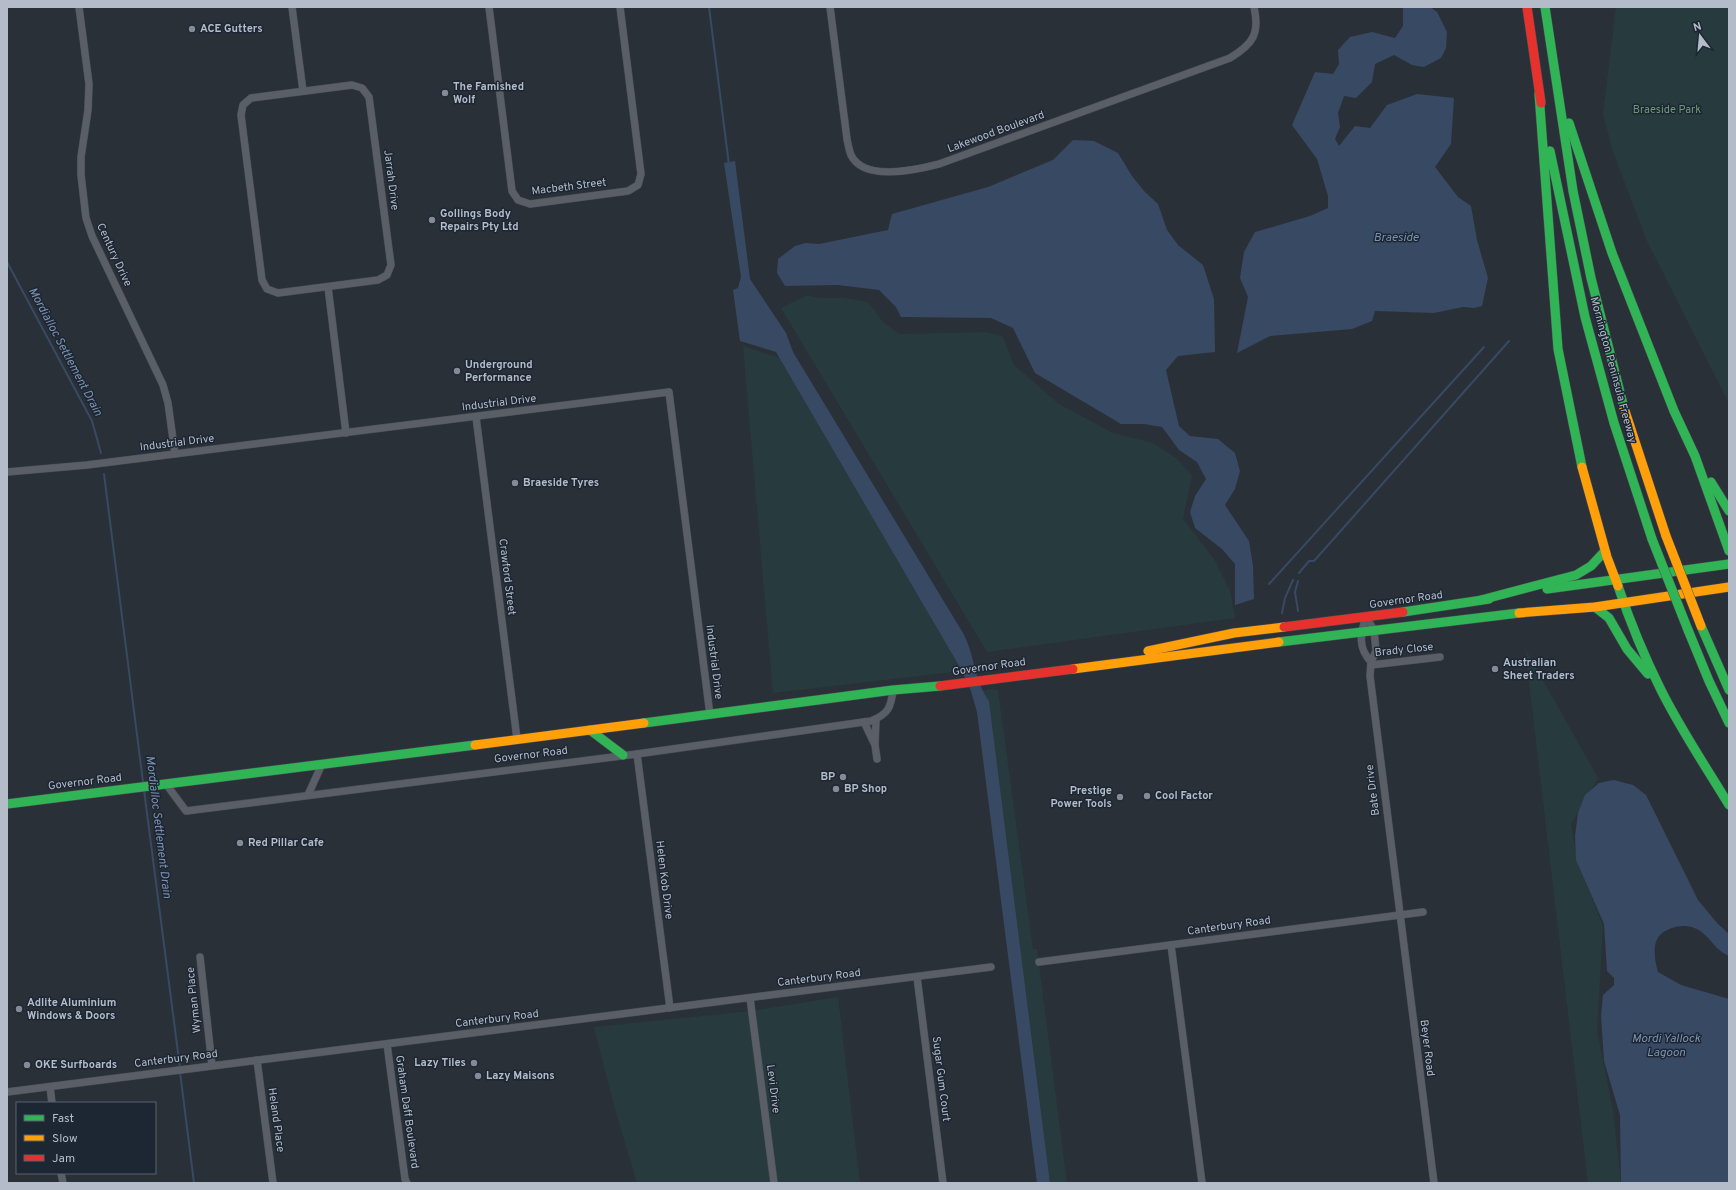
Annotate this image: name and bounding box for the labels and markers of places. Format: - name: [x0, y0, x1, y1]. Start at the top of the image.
- place label: ACE Gutters: [200, 22, 263, 36]
- marker: ACE Gutters: [187, 24, 197, 34]
- place label: The Famished Wolf: [453, 80, 524, 107]
- marker: The Famished Wolf: [440, 88, 450, 98]
- place label: Gollings Body Repairs Pty Ltd: [440, 207, 519, 234]
- marker: Gollings Body Repairs Pty Ltd: [427, 215, 437, 225]
- place label: Underground Performance: [465, 358, 533, 385]
- marker: Underground Performance: [452, 366, 462, 376]
- place label: Braeside Tyres: [523, 476, 599, 490]
- marker: Braeside Tyres: [510, 478, 520, 488]
- place label: Australian Sheet Traders: [1503, 656, 1575, 683]
- marker: Australian Sheet Traders: [1490, 664, 1500, 674]
- place label: BP: [820, 770, 835, 784]
- marker: BP: [838, 772, 848, 782]
- place label: BP Shop: [844, 782, 887, 796]
- marker: BP Shop: [831, 784, 841, 794]
- place label: Prestige Power Tools: [1050, 784, 1112, 811]
- place label: Cool Factor: [1155, 789, 1213, 803]
- marker: Cool Factor: [1142, 791, 1152, 801]
- marker: Prestige Power Tools: [1115, 792, 1125, 802]
- place label: Red Pillar Cafe: [248, 836, 324, 850]
- marker: Red Pillar Cafe: [235, 838, 245, 848]
- place label: Adlite Aluminium Windows & Doors: [27, 996, 116, 1023]
- marker: Adlite Aluminium Windows & Doors: [14, 1004, 24, 1014]
- place label: Lazy Tiles: [414, 1056, 466, 1070]
- place label: OKE Surfboards: [35, 1058, 117, 1072]
- marker: Lazy Tiles: [469, 1058, 479, 1068]
- marker: OKE Surfboards: [22, 1060, 32, 1070]
- place label: Lazy Maisons: [486, 1069, 555, 1083]
- marker: Lazy Maisons: [473, 1071, 483, 1081]

